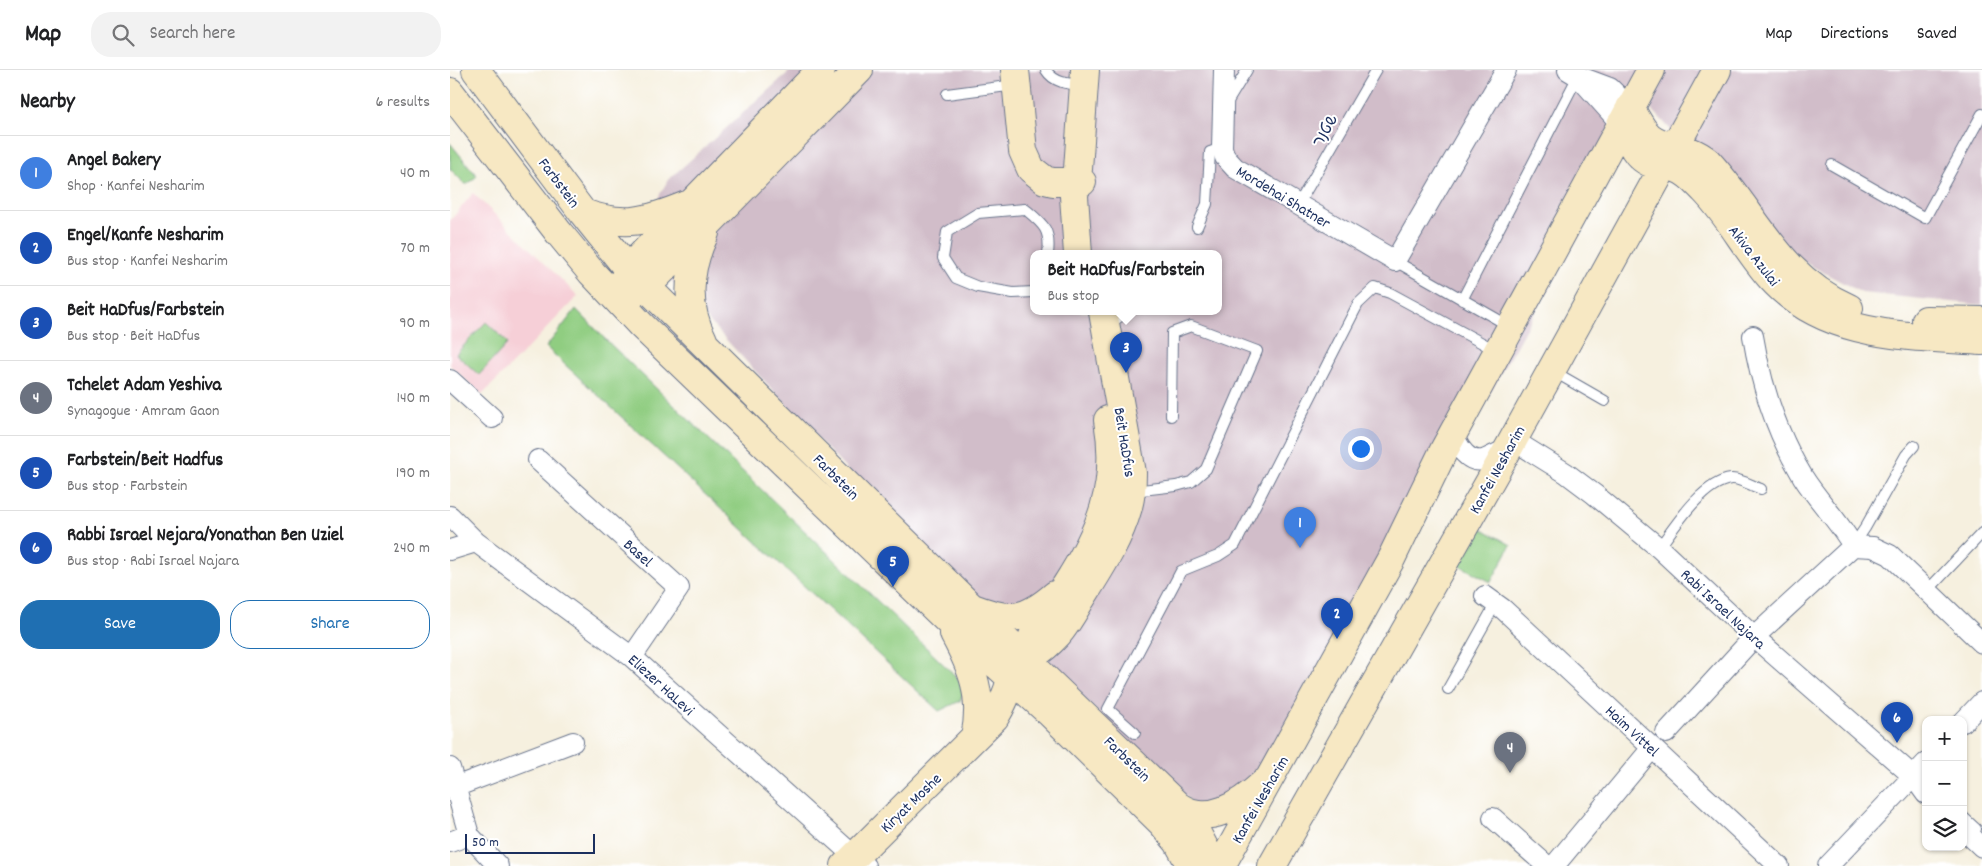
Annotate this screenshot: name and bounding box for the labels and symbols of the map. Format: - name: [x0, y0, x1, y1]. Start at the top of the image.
- street label: שטנר: [1308, 111, 1345, 152]
- street label: Farbstein: [532, 154, 584, 213]
- street label: Mordehai Shatner: [1231, 161, 1334, 235]
- street label: Akiva Azulai: [1722, 221, 1784, 292]
- pin: 3: [1110, 332, 1142, 373]
- street label: Beit HaDfus: [1107, 406, 1140, 479]
- street label: Kanfei Nesharim: [1464, 422, 1532, 519]
- your location: [1348, 436, 1374, 462]
- street label: Farbstein: [807, 449, 864, 506]
- pin: 1: [1284, 507, 1316, 548]
- street label: Basel: [617, 534, 657, 573]
- pin: 5: [877, 546, 909, 587]
- street label: Rabi Israel Najara: [1675, 564, 1770, 656]
- pin: 2: [1321, 598, 1353, 639]
- street label: Eliezer HaLevi: [622, 650, 699, 722]
- street label: Haim Vittel: [1599, 701, 1664, 763]
- pin: 6: [1881, 702, 1913, 743]
- street label: Farbstein: [1098, 732, 1155, 788]
- pin: 4: [1494, 732, 1526, 773]
- street label: Kanfei Nesharim: [1227, 752, 1296, 848]
- street label: Kiryat Moshe: [876, 769, 948, 839]
- scale bar: [465, 831, 595, 854]

